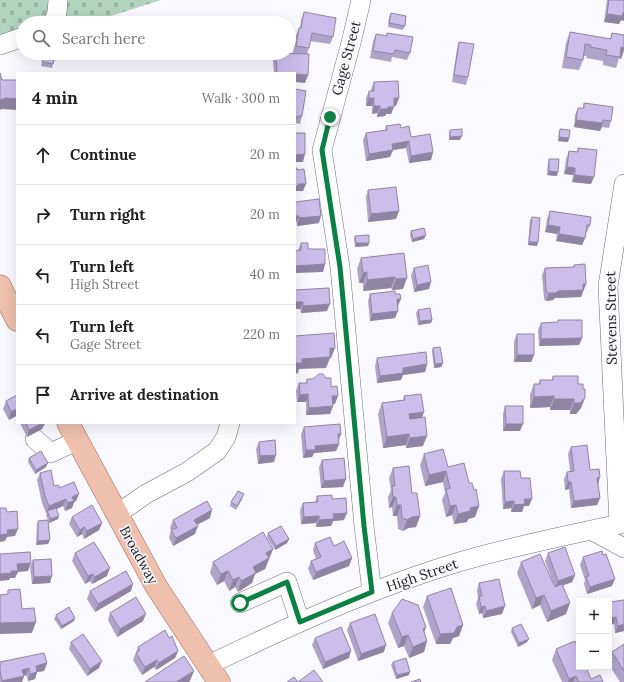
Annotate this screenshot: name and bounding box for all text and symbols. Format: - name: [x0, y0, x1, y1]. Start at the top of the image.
- search box: [16, 16, 296, 60]
- street label: Gage Street: [327, 18, 365, 97]
- icon: search: [30, 27, 52, 49]
- text: Search here: [62, 29, 145, 48]
- text: 4 min: [32, 87, 78, 109]
- text: Walk · 300 m: [202, 90, 280, 107]
- route end: [321, 108, 339, 126]
- icon: ahead: [32, 144, 54, 166]
- text: Continue: [70, 145, 136, 164]
- text: 20 m: [250, 146, 280, 163]
- icon: right: [32, 204, 54, 226]
- text: Turn right: [70, 205, 146, 224]
- text: 20 m: [250, 206, 280, 223]
- text: Turn left: [70, 257, 134, 276]
- icon: left: [32, 264, 54, 286]
- text: 40 m: [250, 266, 280, 283]
- street label: Stevens Street: [601, 270, 621, 365]
- text: High Street: [70, 276, 139, 293]
- text: Turn left: [70, 317, 134, 336]
- icon: left: [32, 324, 54, 346]
- text: 220 m: [243, 326, 280, 343]
- text: Gage Street: [70, 336, 141, 353]
- icon: arrive: [32, 384, 54, 406]
- text: Arrive at destination: [70, 385, 219, 404]
- street label: Broadway: [116, 523, 163, 588]
- street label: High Street: [384, 554, 461, 596]
- route start: [231, 594, 249, 612]
- map controls: [576, 598, 612, 670]
- button: +: [576, 598, 612, 634]
- button: −: [576, 634, 612, 670]

